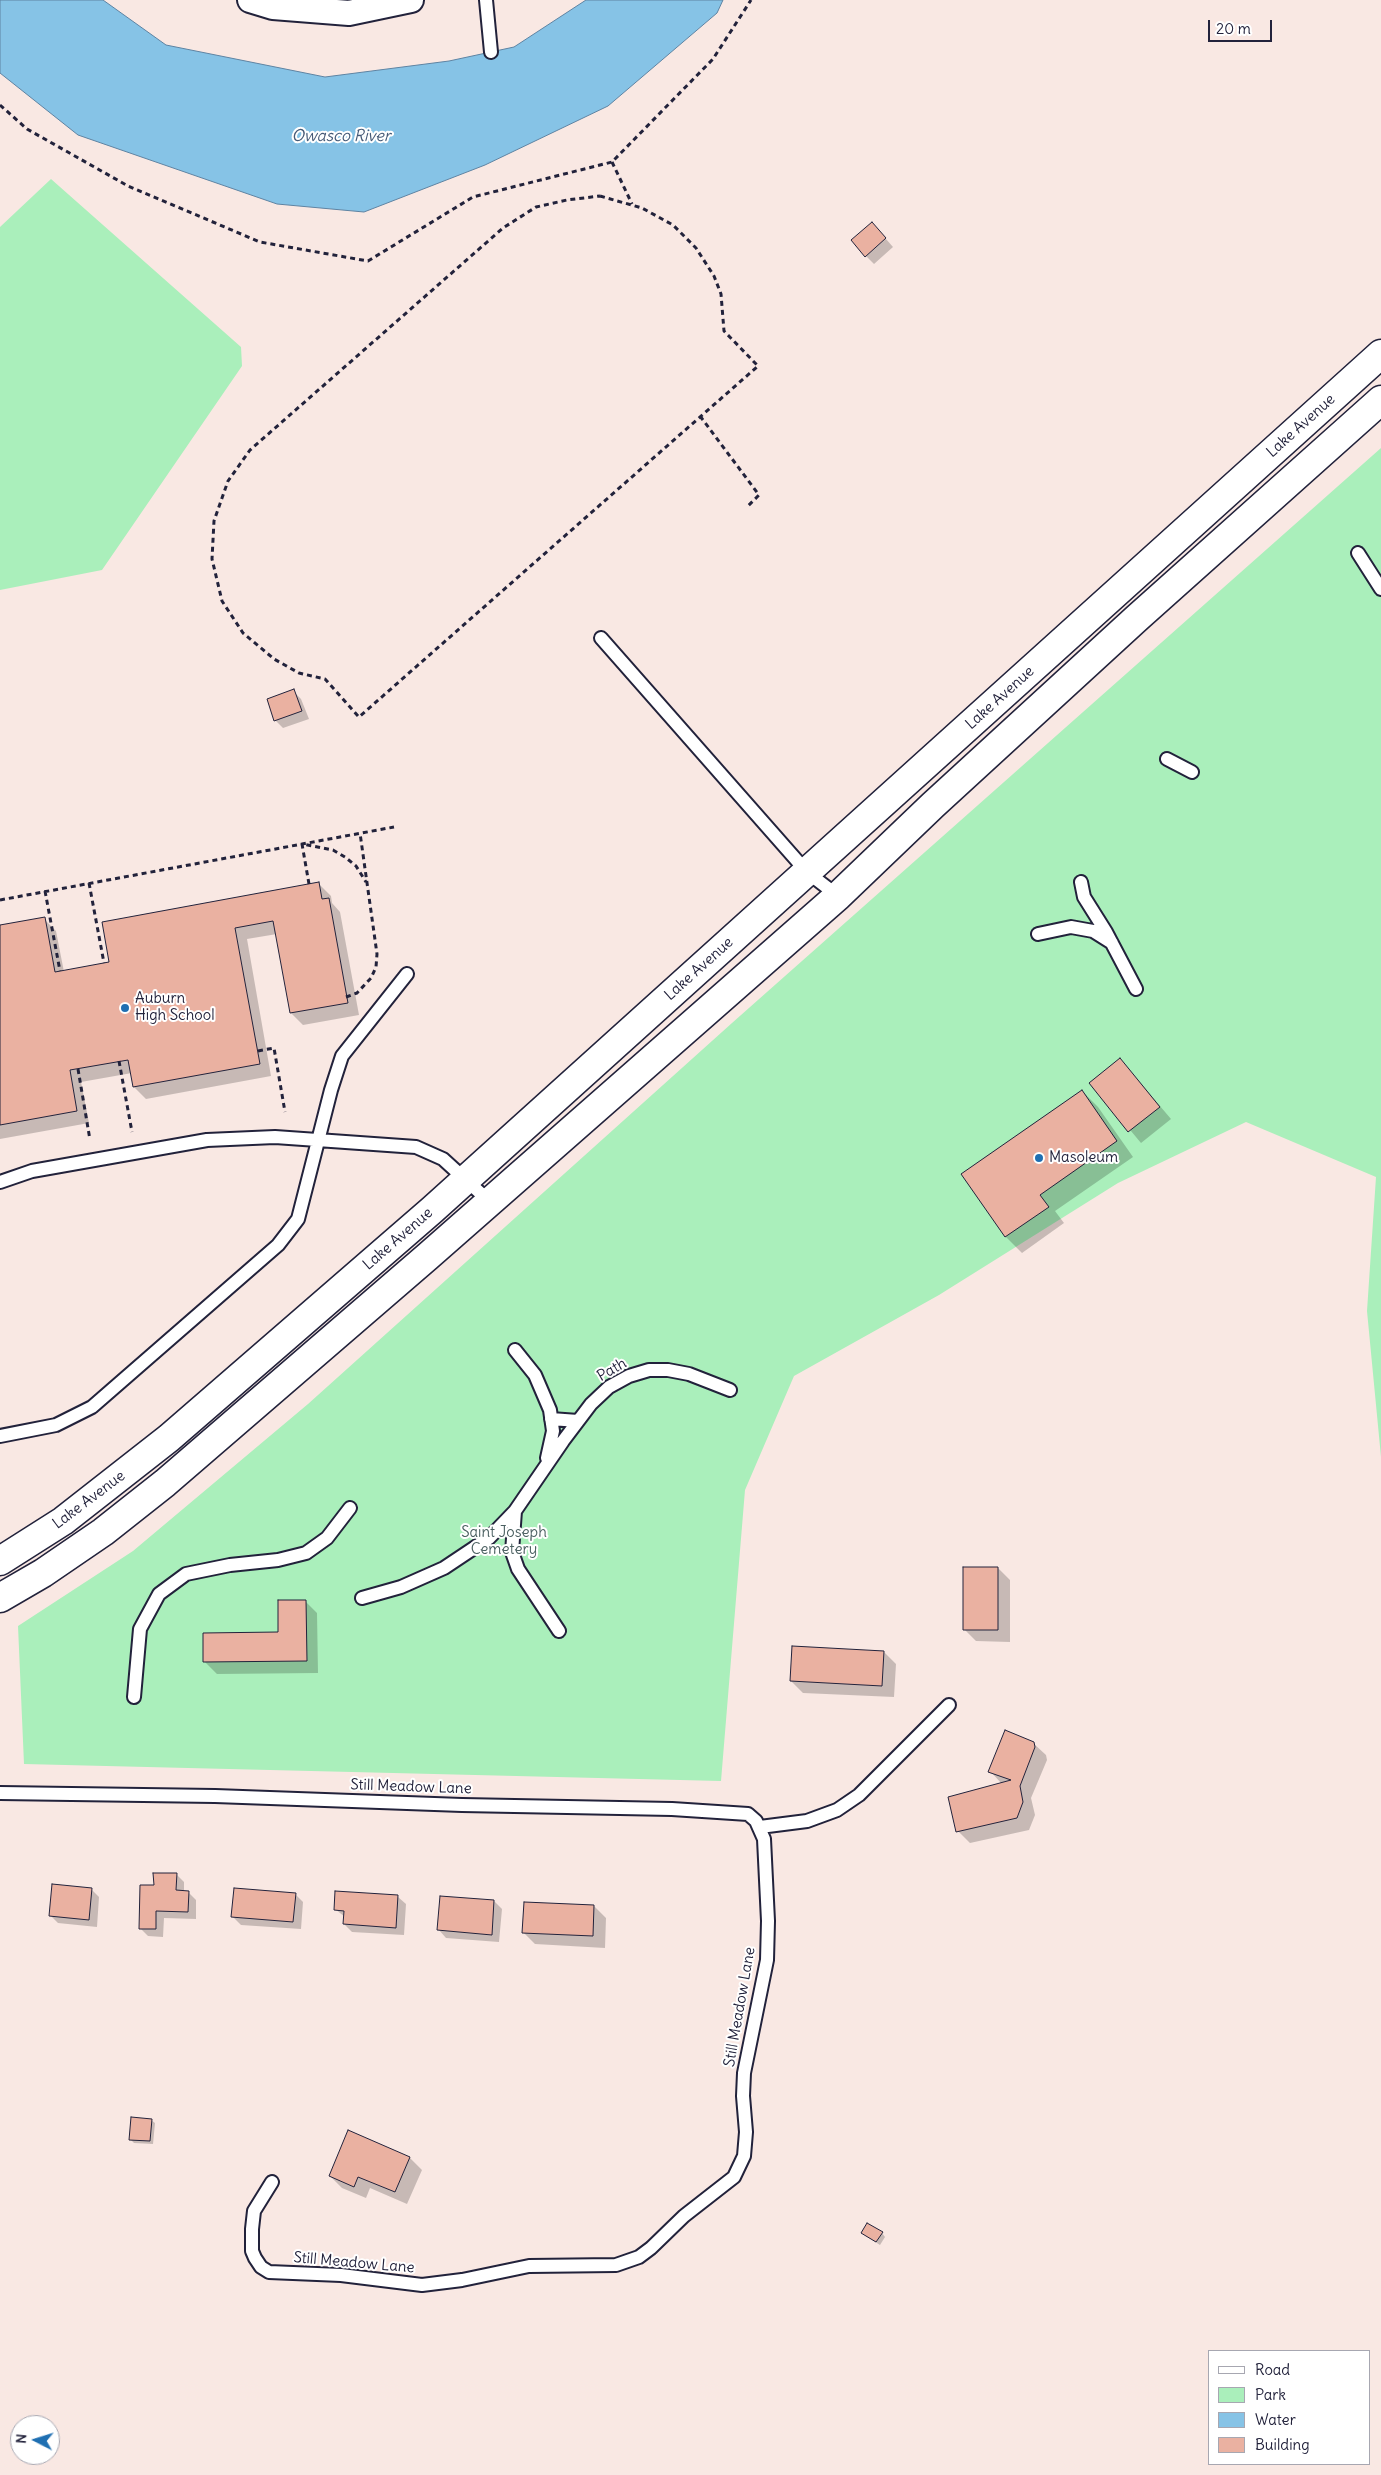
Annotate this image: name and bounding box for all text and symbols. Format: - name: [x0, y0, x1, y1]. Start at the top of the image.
- scale bar: [1211, 10, 1275, 42]
- text: 20 m: [1216, 19, 1251, 38]
- water label: Owasco River: [292, 126, 390, 146]
- street label: Lake Avenue: [1263, 391, 1339, 461]
- street label: Lake Avenue: [962, 663, 1038, 733]
- street label: Lake Avenue: [661, 934, 737, 1004]
- place label: Auburn High School: [135, 990, 215, 1025]
- marker: Auburn High School: [119, 1002, 131, 1014]
- place label: Masoleum: [1049, 1149, 1118, 1167]
- marker: Masoleum: [1033, 1152, 1045, 1164]
- street label: Lake Avenue: [360, 1204, 436, 1274]
- street label: Path: [594, 1354, 630, 1386]
- street label: Lake Avenue: [49, 1467, 129, 1533]
- park label: Saint Joseph Cemetery: [461, 1524, 547, 1559]
- street label: Still Meadow Lane: [350, 1776, 472, 1798]
- street label: Still Meadow Lane: [721, 1946, 759, 2068]
- street label: Still Meadow Lane: [293, 2249, 415, 2277]
- legend: [1208, 2350, 1371, 2465]
- text: Road: [1255, 2360, 1290, 2379]
- text: Park: [1255, 2385, 1286, 2404]
- text: Water: [1255, 2410, 1296, 2429]
- north arrow: [10, 2415, 60, 2465]
- text: N: [12, 2433, 30, 2444]
- text: Building: [1255, 2435, 1310, 2454]

